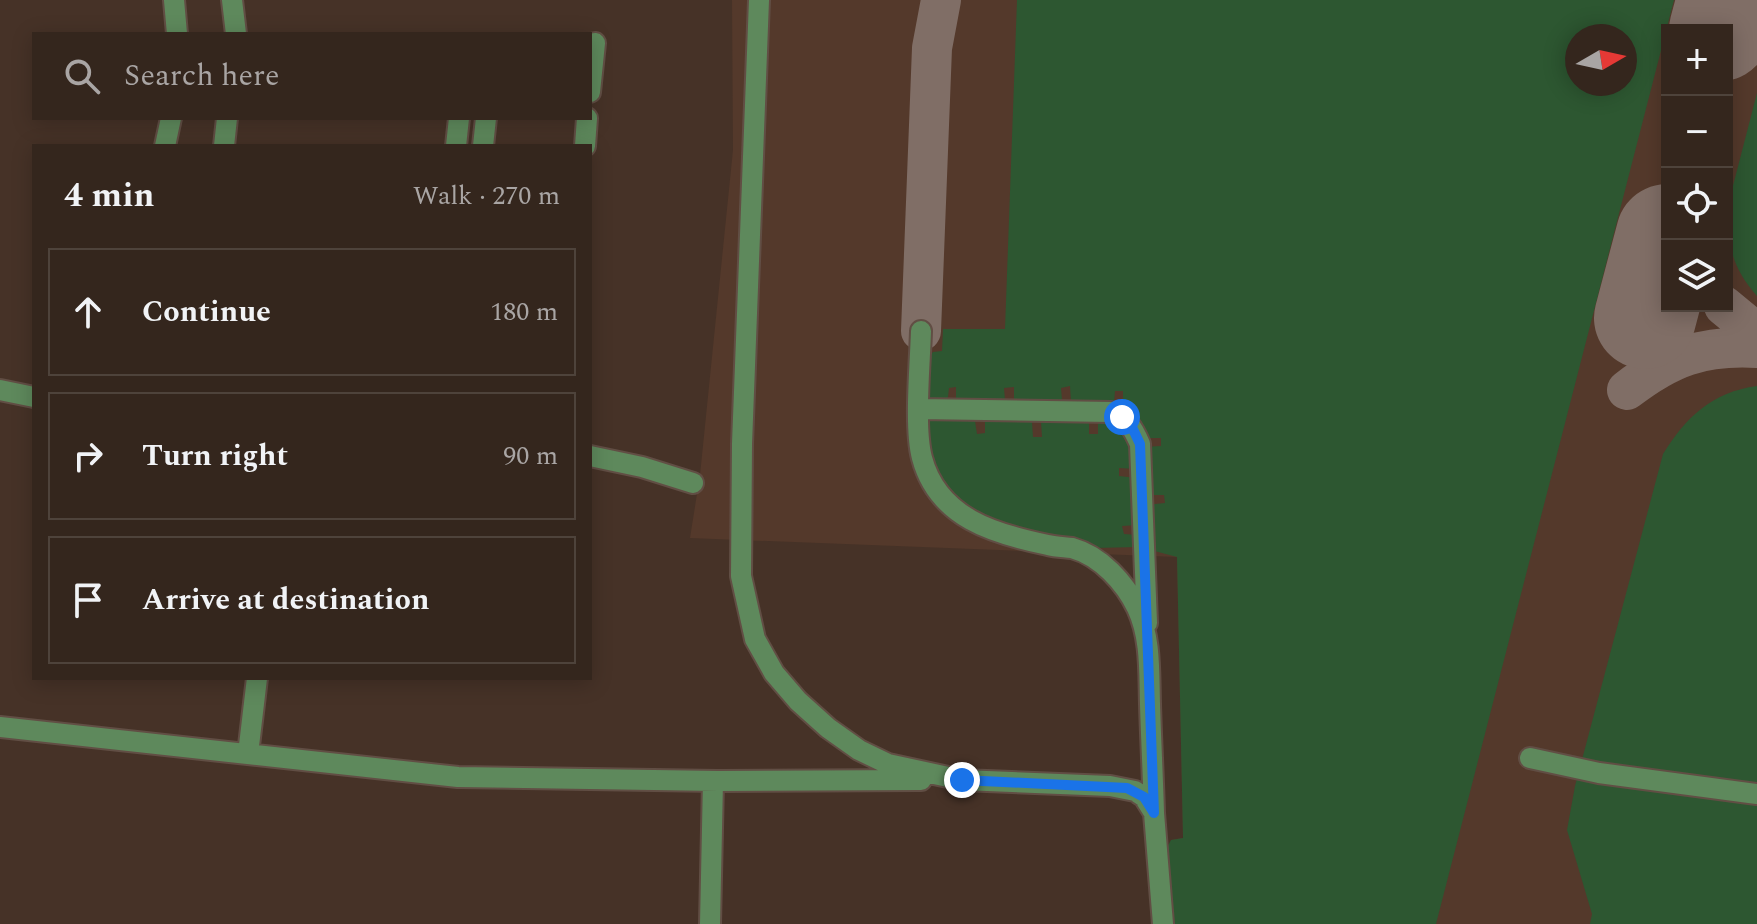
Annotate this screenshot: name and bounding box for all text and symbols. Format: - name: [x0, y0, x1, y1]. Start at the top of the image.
- north arrow: [1565, 24, 1637, 96]
- map controls: [1661, 24, 1733, 312]
- button: +: [1661, 24, 1733, 96]
- search box: [32, 32, 592, 120]
- text: Search here: [124, 53, 280, 99]
- icon: search: [60, 54, 104, 98]
- button: −: [1661, 96, 1733, 168]
- button: locate: [1661, 168, 1733, 240]
- text: 4 min: [64, 170, 154, 222]
- text: Walk · 270 m: [413, 176, 560, 216]
- button: layers: [1661, 240, 1733, 312]
- text: Continue: [142, 289, 271, 335]
- icon: ahead: [66, 290, 110, 334]
- text: 180 m: [490, 292, 558, 332]
- route start: [1104, 399, 1140, 435]
- text: Turn right: [142, 433, 288, 479]
- icon: right: [66, 434, 110, 478]
- text: 90 m: [503, 436, 558, 476]
- text: Arrive at destination: [142, 577, 429, 623]
- icon: arrive: [66, 578, 110, 622]
- route end: [944, 762, 980, 798]

